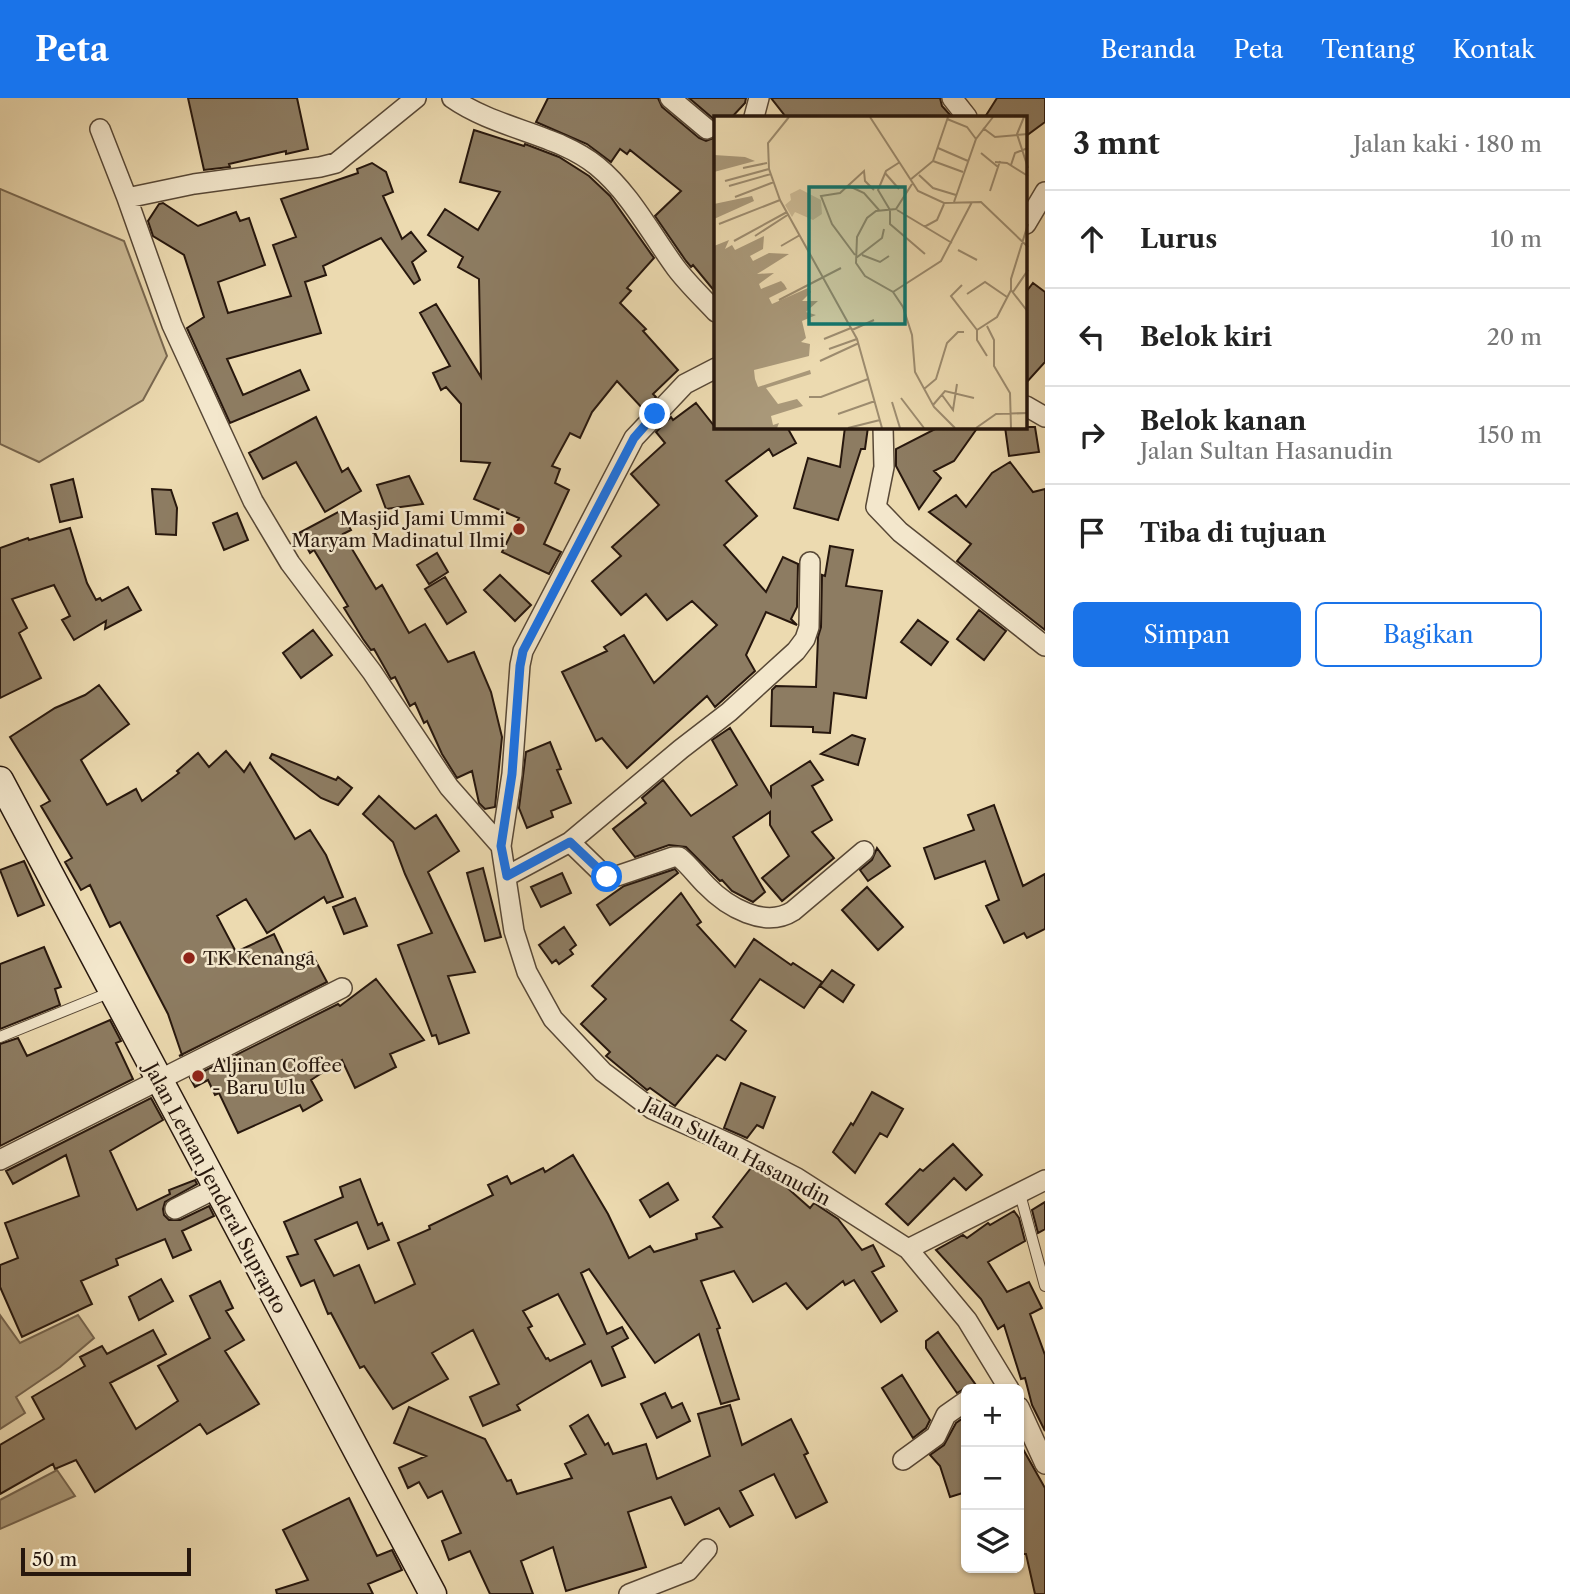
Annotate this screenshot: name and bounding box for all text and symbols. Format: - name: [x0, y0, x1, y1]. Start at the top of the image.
- text: Peta: [35, 29, 109, 70]
- text: Beranda: [1100, 35, 1196, 64]
- text: Peta: [1234, 35, 1283, 64]
- text: Tentang: [1321, 35, 1414, 64]
- text: Kontak: [1452, 35, 1535, 64]
- inset map: [714, 116, 1028, 429]
- text: 3 mnt: [1073, 125, 1160, 162]
- text: Jalan kaki · 180 m: [1353, 130, 1542, 158]
- icon: ahead: [1073, 220, 1111, 258]
- text: Lurus: [1140, 223, 1217, 255]
- text: 10 m: [1490, 225, 1542, 253]
- icon: left: [1073, 318, 1111, 356]
- text: Belok kiri: [1140, 321, 1272, 353]
- text: 20 m: [1487, 323, 1542, 351]
- route end: [639, 398, 670, 429]
- text: Belok kanan: [1140, 405, 1306, 437]
- icon: right: [1073, 416, 1111, 454]
- text: 150 m: [1478, 421, 1542, 449]
- text: Jalan Sultan Hasanudin: [1140, 437, 1393, 465]
- place label: Masjid Jami Ummi Maryam Madinatul Ilmi: [291, 507, 505, 552]
- icon: arrive: [1073, 514, 1111, 552]
- text: Tiba di tujuan: [1140, 517, 1326, 549]
- marker: Masjid Jami Ummi Maryam Madinatul Ilmi: [511, 521, 527, 537]
- button: Simpan: [1073, 602, 1301, 667]
- button: Bagikan: [1315, 602, 1542, 667]
- route start: [591, 861, 622, 892]
- place label: TK Kenanga: [203, 947, 315, 970]
- marker: TK Kenanga: [181, 950, 197, 966]
- place label: Aljinan Coffee - Baru Ulu: [211, 1054, 342, 1099]
- street label: Jalan Letnan Jenderal Suprapto: [138, 1056, 292, 1317]
- marker: Aljinan Coffee - Baru Ulu: [190, 1068, 206, 1084]
- street label: Jalan Sultan Hasanudin: [637, 1091, 834, 1211]
- map controls: [961, 1384, 1024, 1573]
- button: +: [961, 1384, 1024, 1447]
- button: −: [961, 1447, 1024, 1510]
- button: layers: [961, 1510, 1024, 1573]
- scale bar: [21, 1545, 191, 1577]
- text: 50 m: [32, 1548, 77, 1571]

